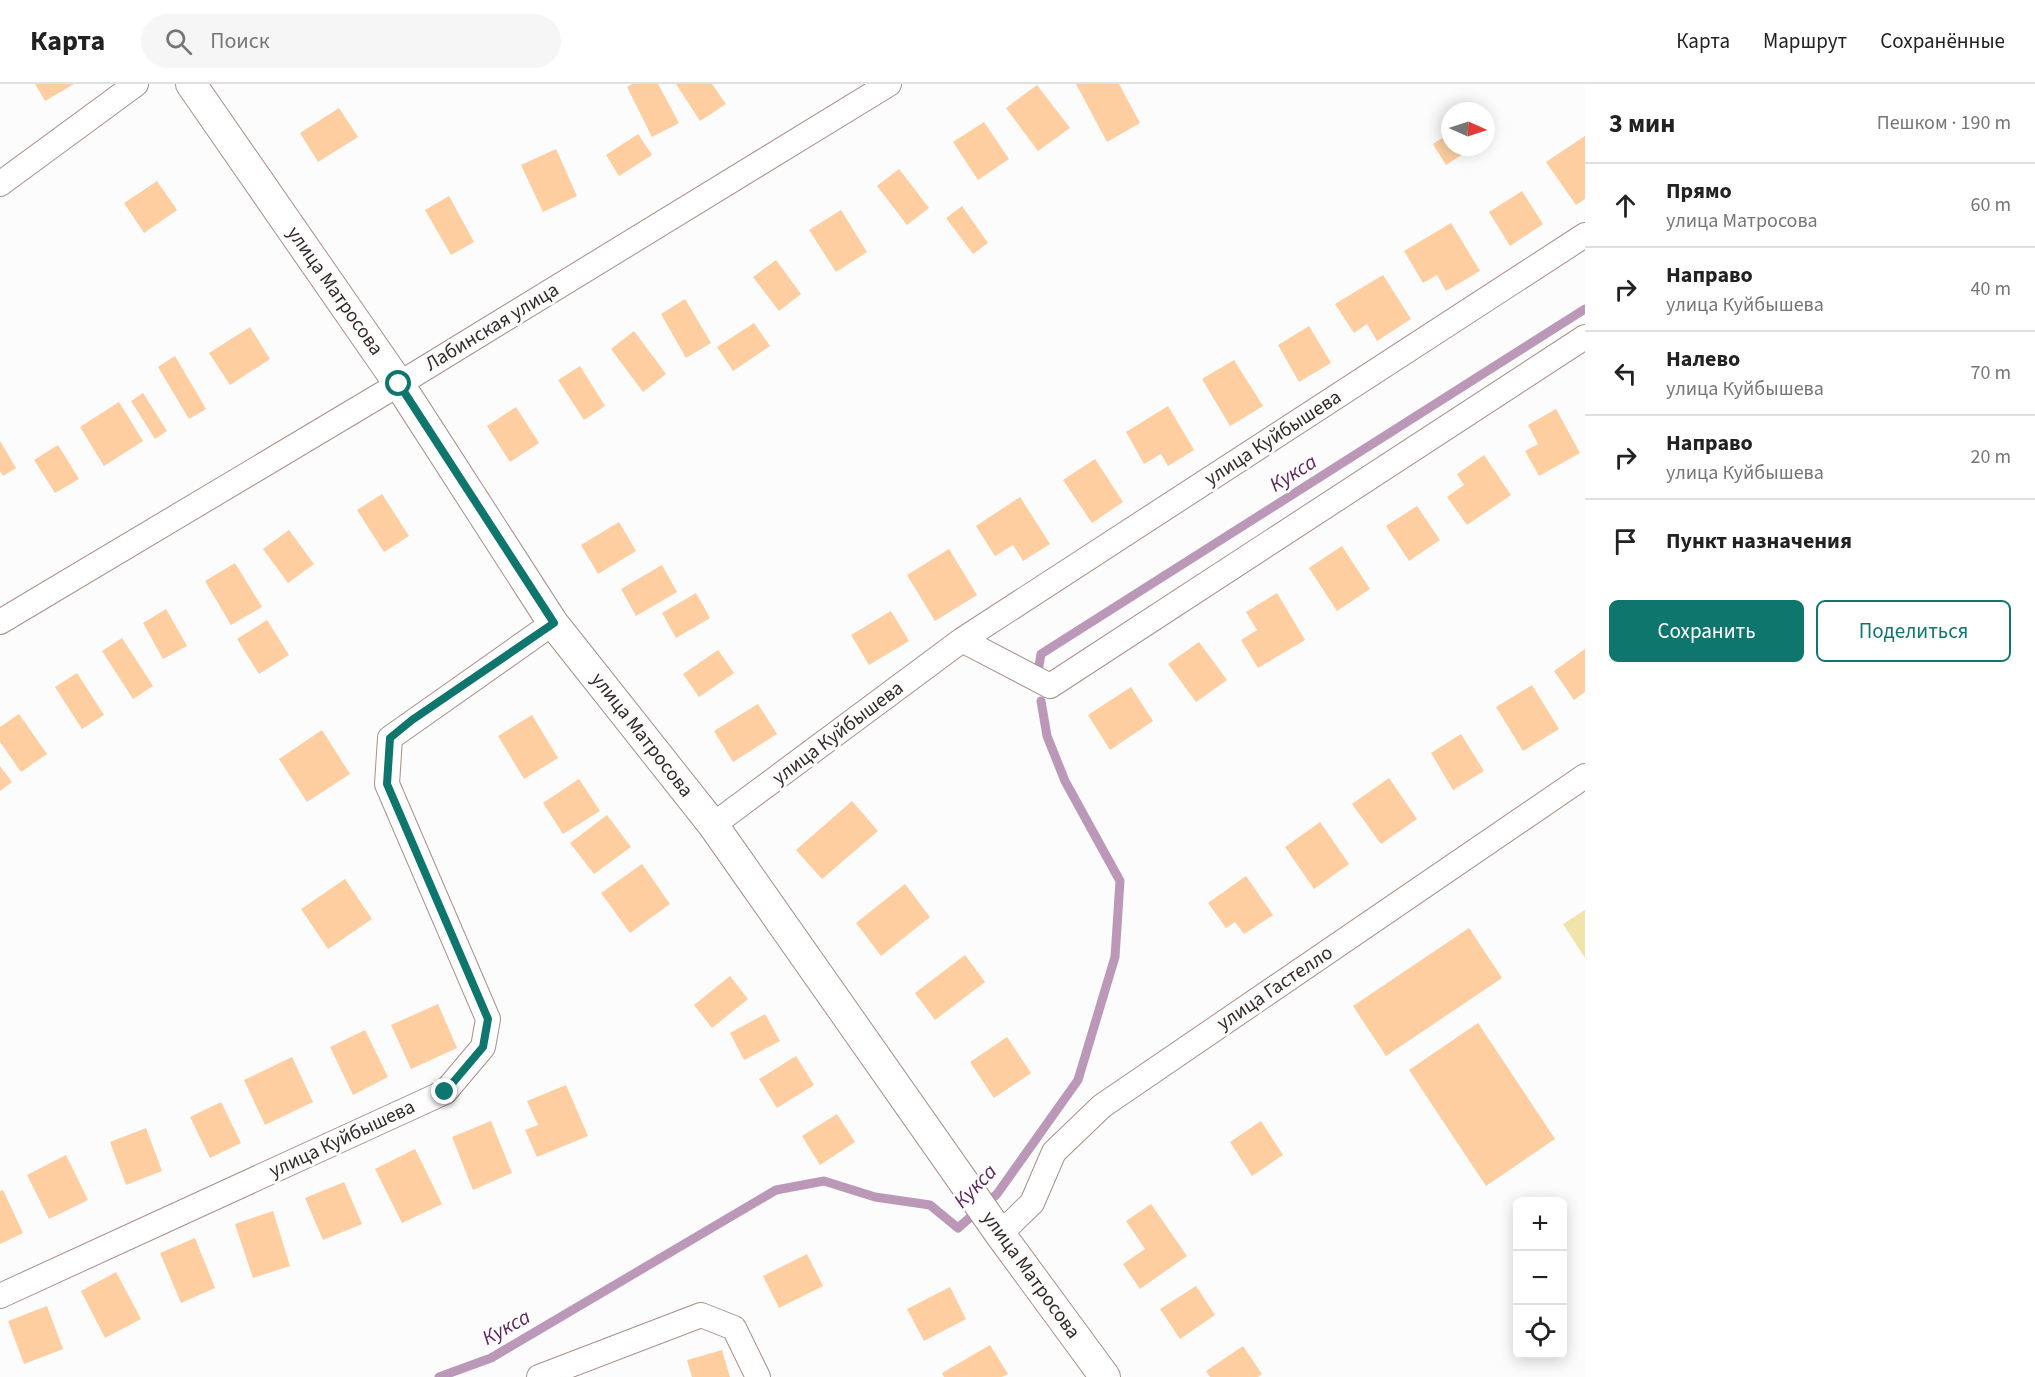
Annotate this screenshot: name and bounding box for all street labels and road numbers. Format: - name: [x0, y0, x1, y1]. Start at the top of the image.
- street label: улица Матросова: [280, 221, 390, 361]
- street label: Лабинская улица: [420, 276, 564, 378]
- street label: улица Куйбышева: [1199, 383, 1347, 493]
- street label: улица Матросова: [584, 667, 700, 803]
- street label: улица Куйбышева: [767, 674, 909, 792]
- street label: улица Гастелло: [1211, 939, 1339, 1037]
- street label: улица Куйбышева: [265, 1093, 419, 1185]
- street label: улица Матросова: [975, 1205, 1087, 1345]

